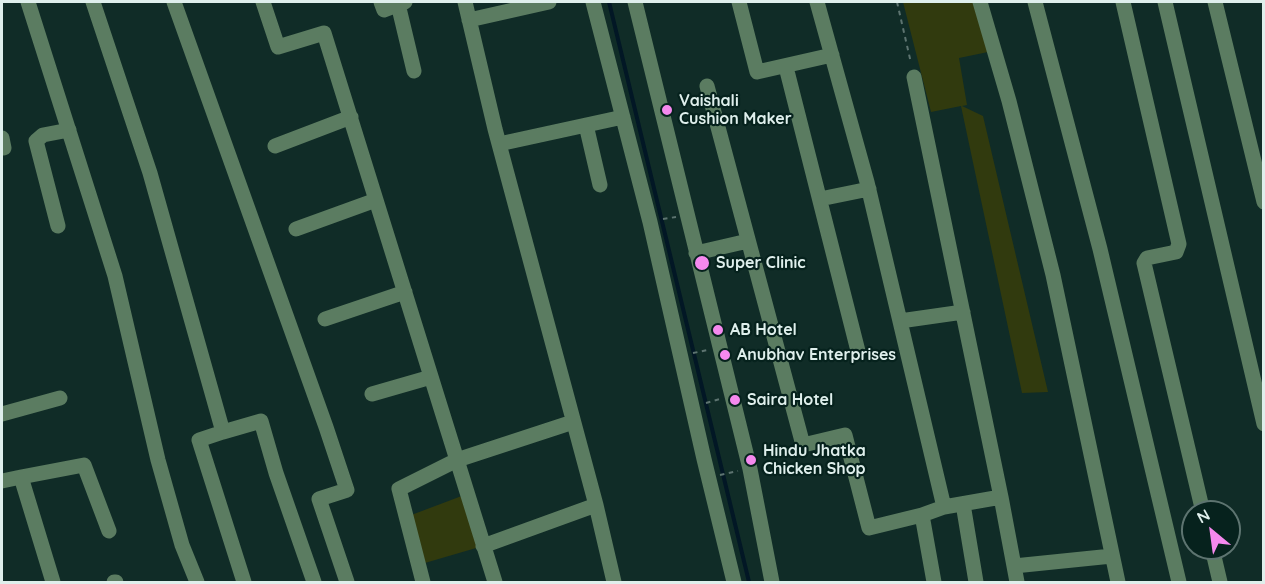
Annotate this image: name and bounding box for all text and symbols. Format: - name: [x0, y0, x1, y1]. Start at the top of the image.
- place label: Vaishali Cushion Maker: [679, 91, 792, 129]
- marker: Vaishali Cushion Maker: [660, 103, 674, 117]
- place label: Super Clinic: [716, 253, 806, 273]
- marker: Super Clinic: [693, 254, 711, 272]
- place label: AB Hotel: [730, 320, 797, 340]
- marker: AB Hotel: [711, 323, 725, 337]
- place label: Anubhav Enterprises: [737, 345, 896, 365]
- marker: Anubhav Enterprises: [718, 348, 732, 362]
- place label: Saira Hotel: [747, 390, 833, 410]
- marker: Saira Hotel: [728, 393, 742, 407]
- place label: Hindu Jhatka Chicken Shop: [763, 441, 866, 479]
- marker: Hindu Jhatka Chicken Shop: [744, 453, 758, 467]
- north arrow: [1181, 500, 1241, 560]
- text: N: [1193, 504, 1213, 528]

